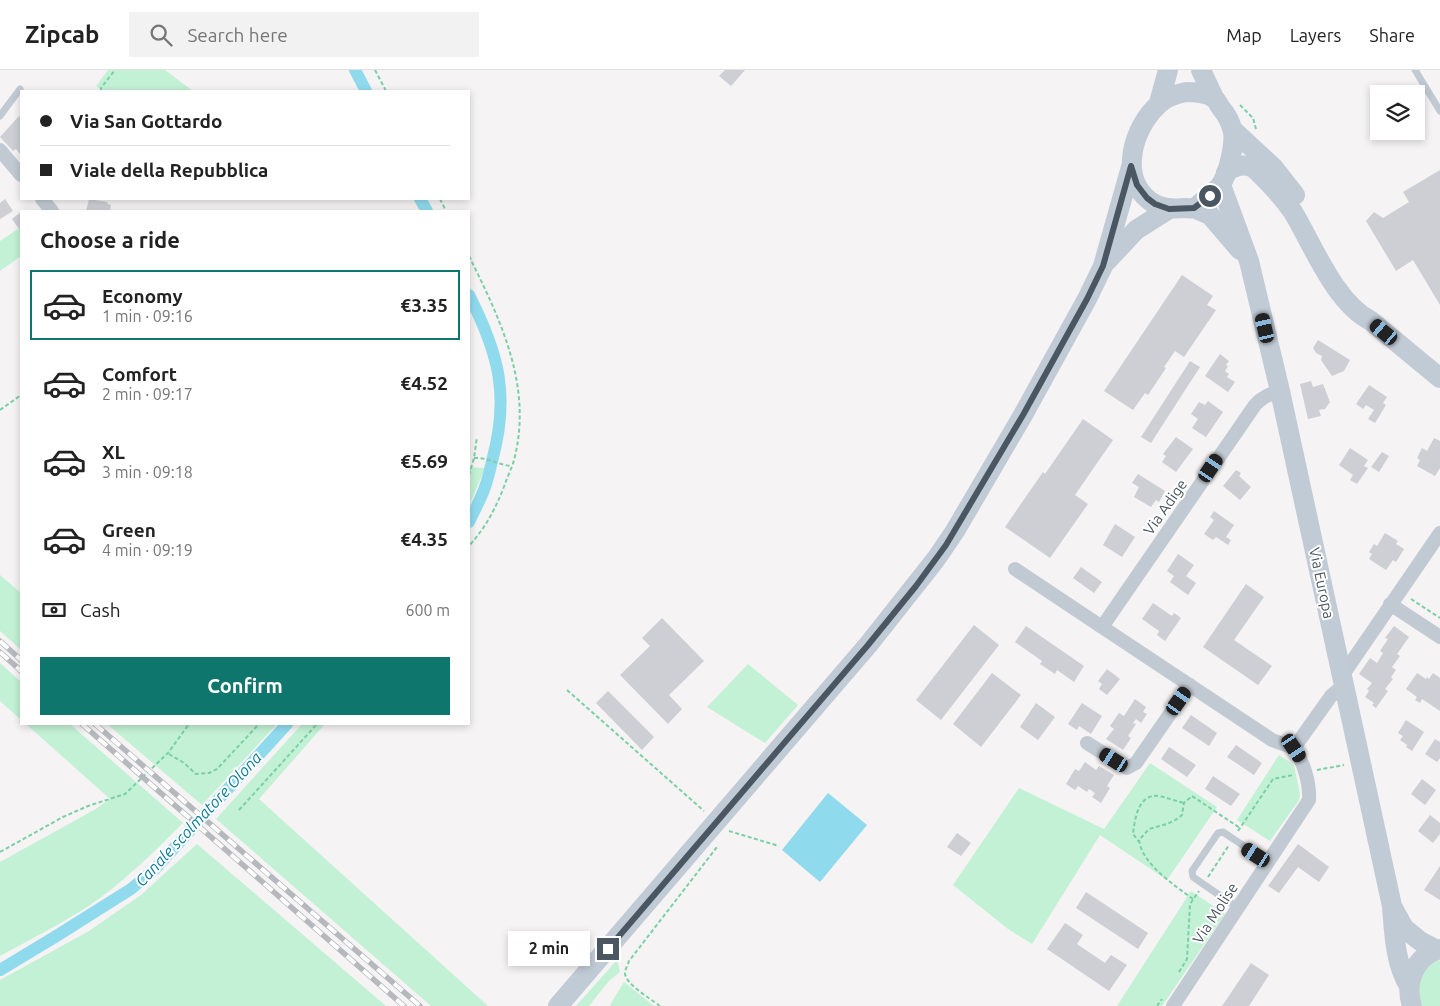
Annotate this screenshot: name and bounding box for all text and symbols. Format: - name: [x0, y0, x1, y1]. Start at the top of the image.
- search box: [129, 12, 479, 57]
- text: Zipcab: [25, 21, 99, 48]
- icon: search: [147, 21, 175, 49]
- text: Search here: [187, 24, 288, 46]
- text: Map: [1226, 25, 1262, 45]
- text: Layers: [1290, 25, 1341, 45]
- text: Share: [1369, 25, 1415, 45]
- map controls: [1370, 85, 1425, 140]
- button: layers: [1370, 85, 1425, 140]
- text: Via San Gottardo: [70, 110, 222, 132]
- text: Viale della Repubblica: [70, 159, 268, 181]
- route start: [1199, 185, 1221, 207]
- text: Choose a ride: [40, 227, 180, 252]
- icon: car: [42, 283, 87, 328]
- text: Economy: [102, 285, 183, 307]
- text: €3.35: [400, 294, 448, 316]
- text: 1 min · 09:16: [102, 307, 193, 325]
- car: [1254, 312, 1275, 344]
- car: [1367, 317, 1400, 347]
- icon: car: [42, 361, 87, 406]
- text: Comfort: [102, 363, 177, 385]
- text: €4.52: [400, 372, 448, 394]
- text: 2 min · 09:17: [102, 385, 193, 403]
- icon: car: [42, 439, 87, 484]
- text: XL: [102, 441, 125, 463]
- text: €5.69: [400, 450, 448, 472]
- car: [1196, 451, 1225, 485]
- text: 3 min · 09:18: [102, 463, 193, 481]
- street label: Via Adige: [1140, 476, 1190, 538]
- icon: car: [42, 517, 87, 562]
- text: Green: [102, 519, 156, 541]
- text: €4.35: [400, 528, 448, 550]
- text: 4 min · 09:19: [102, 541, 193, 559]
- street label: Via Europa: [1306, 546, 1338, 620]
- icon: cash: [40, 596, 68, 624]
- text: Cash: [80, 599, 121, 621]
- text: 600 m: [405, 601, 450, 619]
- button: Confirm: [40, 657, 450, 715]
- car: [1164, 684, 1193, 718]
- car: [1279, 731, 1308, 765]
- car: [1097, 746, 1130, 774]
- water label: Canale scolmatore Olona: [131, 748, 265, 890]
- car: [1239, 841, 1272, 869]
- street label: Via Molise: [1189, 879, 1241, 947]
- callout: 2 min: [508, 932, 590, 966]
- route end: [597, 938, 619, 960]
- text: 2 min: [529, 939, 569, 957]

